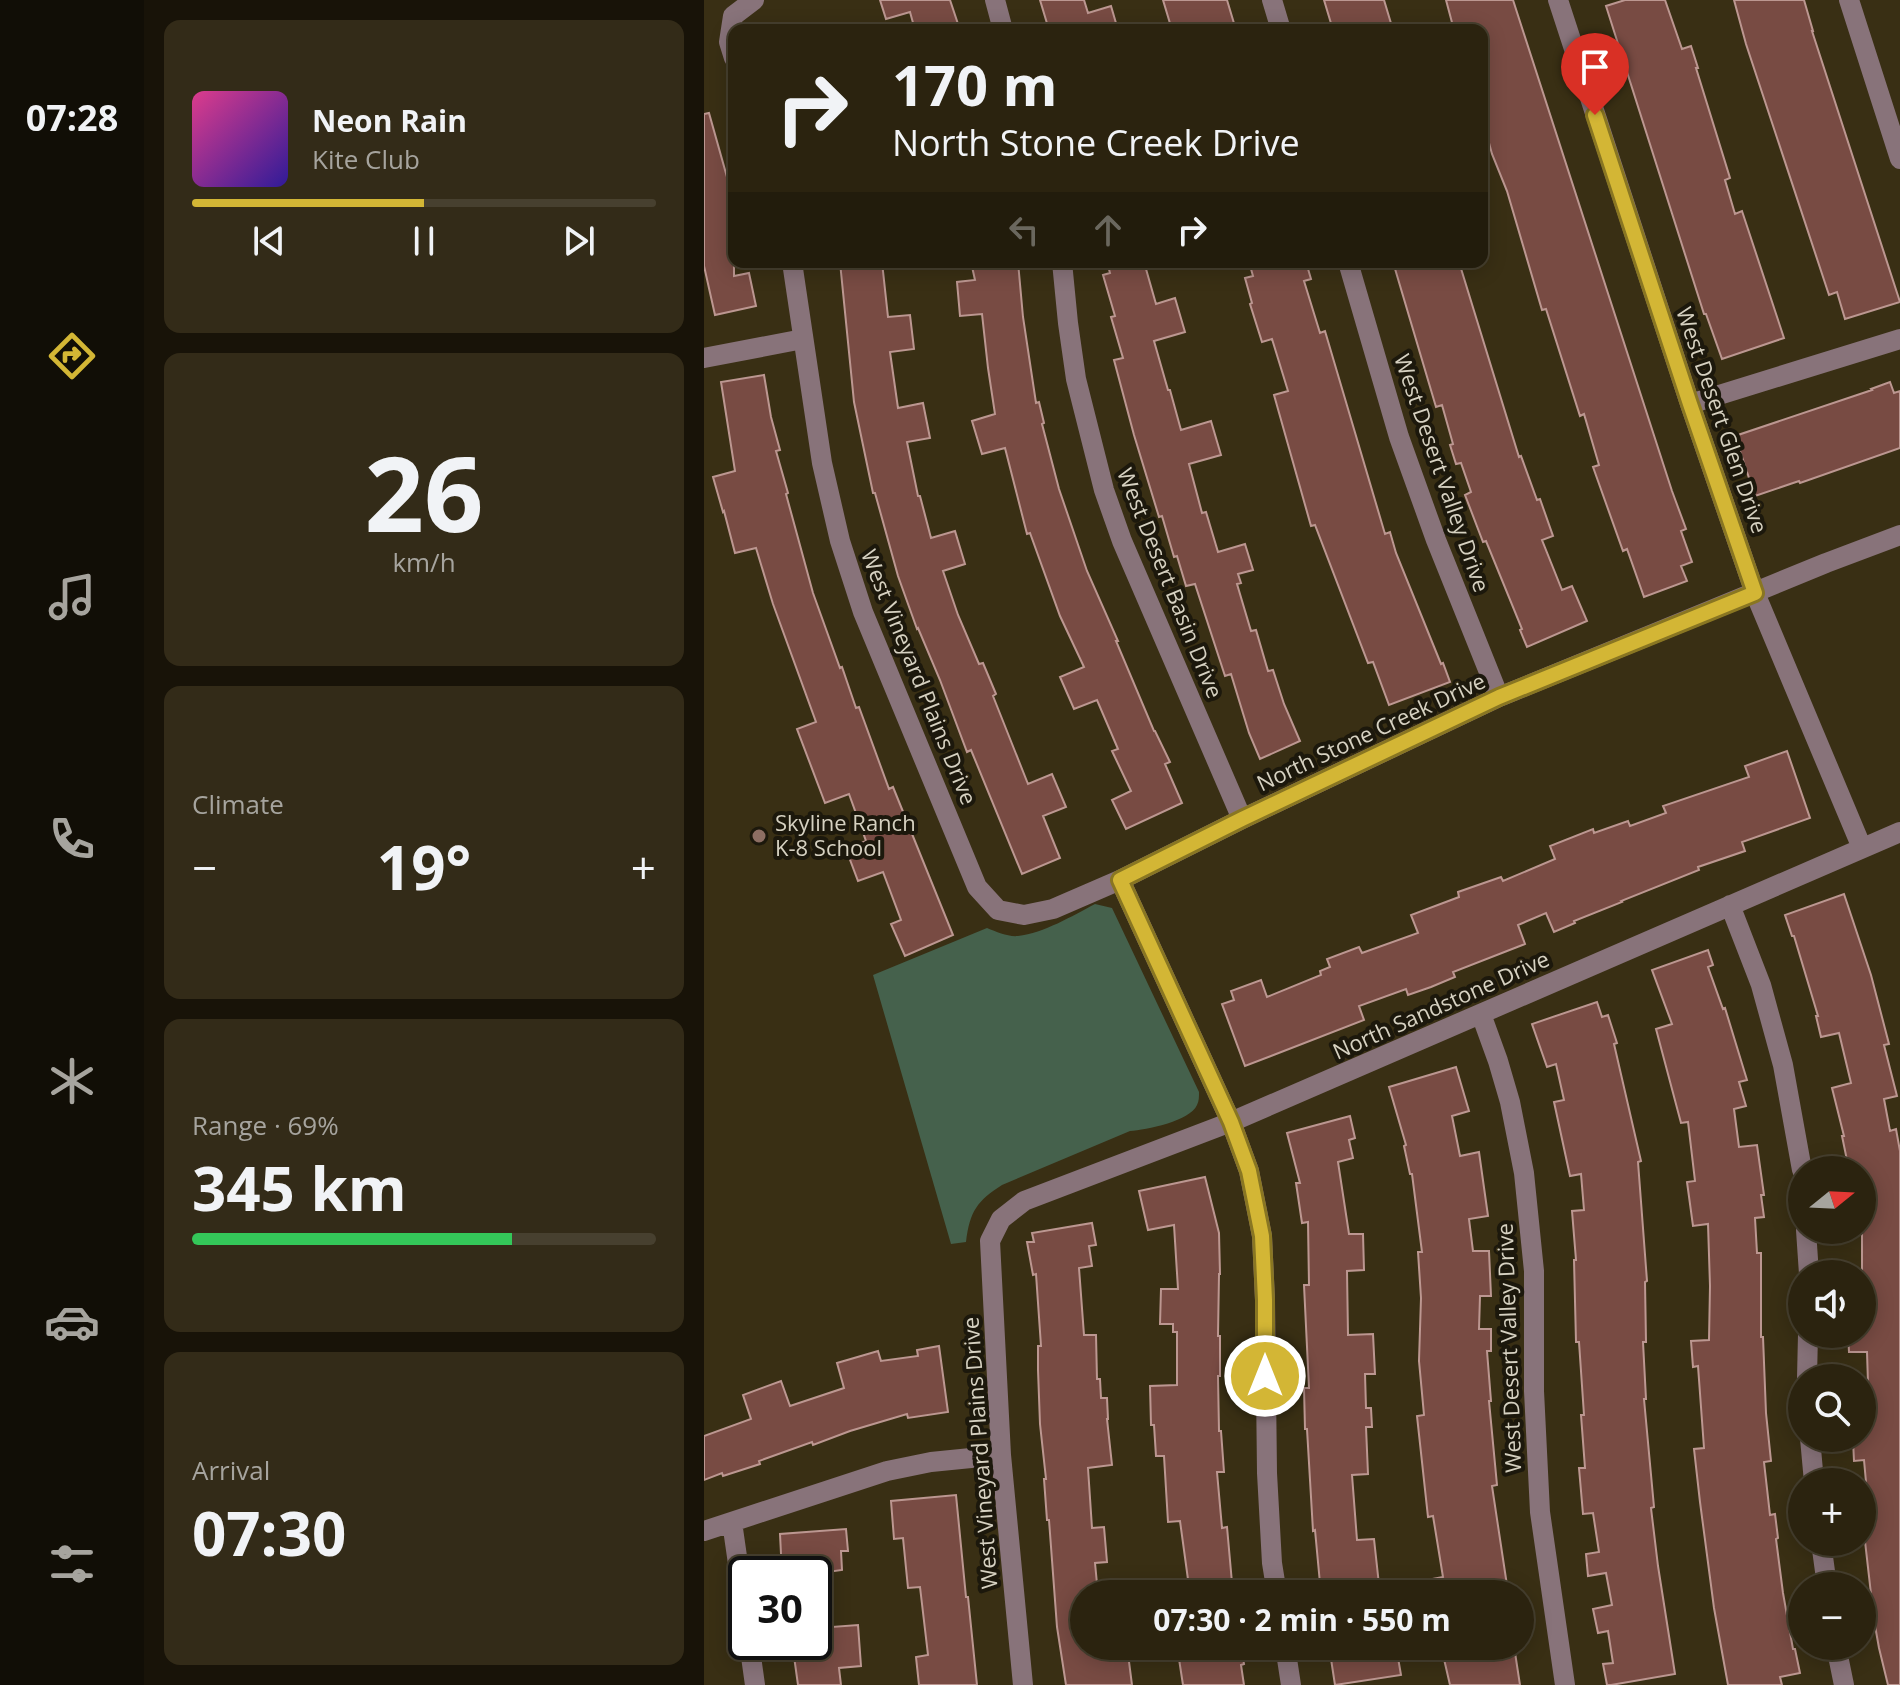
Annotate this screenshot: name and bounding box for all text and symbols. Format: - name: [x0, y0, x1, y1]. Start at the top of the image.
- pin: [1561, 33, 1629, 115]
- icon: arrive: [1573, 45, 1617, 89]
- text: 170 m: [892, 46, 1058, 122]
- icon: right: [760, 56, 864, 160]
- text: 07:28: [26, 93, 118, 142]
- text: Neon Rain: [312, 100, 467, 141]
- text: North Stone Creek Drive: [892, 118, 1300, 167]
- text: Kite Club: [312, 141, 420, 177]
- icon: left: [1002, 208, 1046, 252]
- icon: ahead: [1086, 208, 1130, 252]
- icon: right: [1170, 208, 1214, 252]
- icon: previous: [247, 219, 291, 263]
- icon: pause: [402, 219, 446, 263]
- icon: next: [557, 219, 601, 263]
- street label: West Desert Glen Drive: [1670, 303, 1776, 537]
- icon: directions: [44, 328, 100, 384]
- street label: West Desert Valley Drive: [1388, 350, 1498, 596]
- text: 26: [365, 421, 483, 562]
- street label: West Desert Basin Drive: [1111, 463, 1231, 702]
- text: km/h: [392, 544, 456, 580]
- street label: West Vineyard Plains Drive: [855, 545, 985, 809]
- icon: music: [44, 569, 100, 625]
- street label: North Stone Creek Drive: [1251, 665, 1490, 797]
- text: Climate: [192, 786, 284, 822]
- place label: Skyline Ranch K-8 School: [775, 807, 916, 862]
- icon: phone: [44, 811, 100, 867]
- text: 19°: [377, 826, 471, 908]
- marker: Skyline Ranch K-8 School: [750, 827, 768, 845]
- text: −: [192, 837, 217, 897]
- text: +: [631, 837, 656, 897]
- street label: North Sandstone Drive: [1328, 943, 1554, 1065]
- icon: climate: [44, 1053, 100, 1109]
- text: Range · 69%: [192, 1107, 339, 1143]
- text: 345 km: [192, 1147, 407, 1229]
- north arrow: [1788, 1156, 1876, 1244]
- map controls: [1788, 1156, 1876, 1660]
- street label: West Desert Valley Drive: [1489, 1223, 1527, 1473]
- button: sound: [1788, 1260, 1876, 1348]
- icon: car: [44, 1294, 100, 1350]
- street label: West Vineyard Plains Drive: [955, 1316, 1003, 1590]
- position arrow: [1223, 1334, 1307, 1418]
- button: search: [1788, 1364, 1876, 1452]
- text: Arrival: [192, 1452, 270, 1488]
- button: +: [1788, 1468, 1876, 1556]
- text: 07:30: [192, 1492, 346, 1574]
- icon: filters: [44, 1536, 100, 1592]
- speed limit sign: 30: [728, 1556, 832, 1660]
- button: −: [1788, 1572, 1876, 1660]
- text: 07:30 · 2 min · 550 m: [1153, 1599, 1451, 1640]

